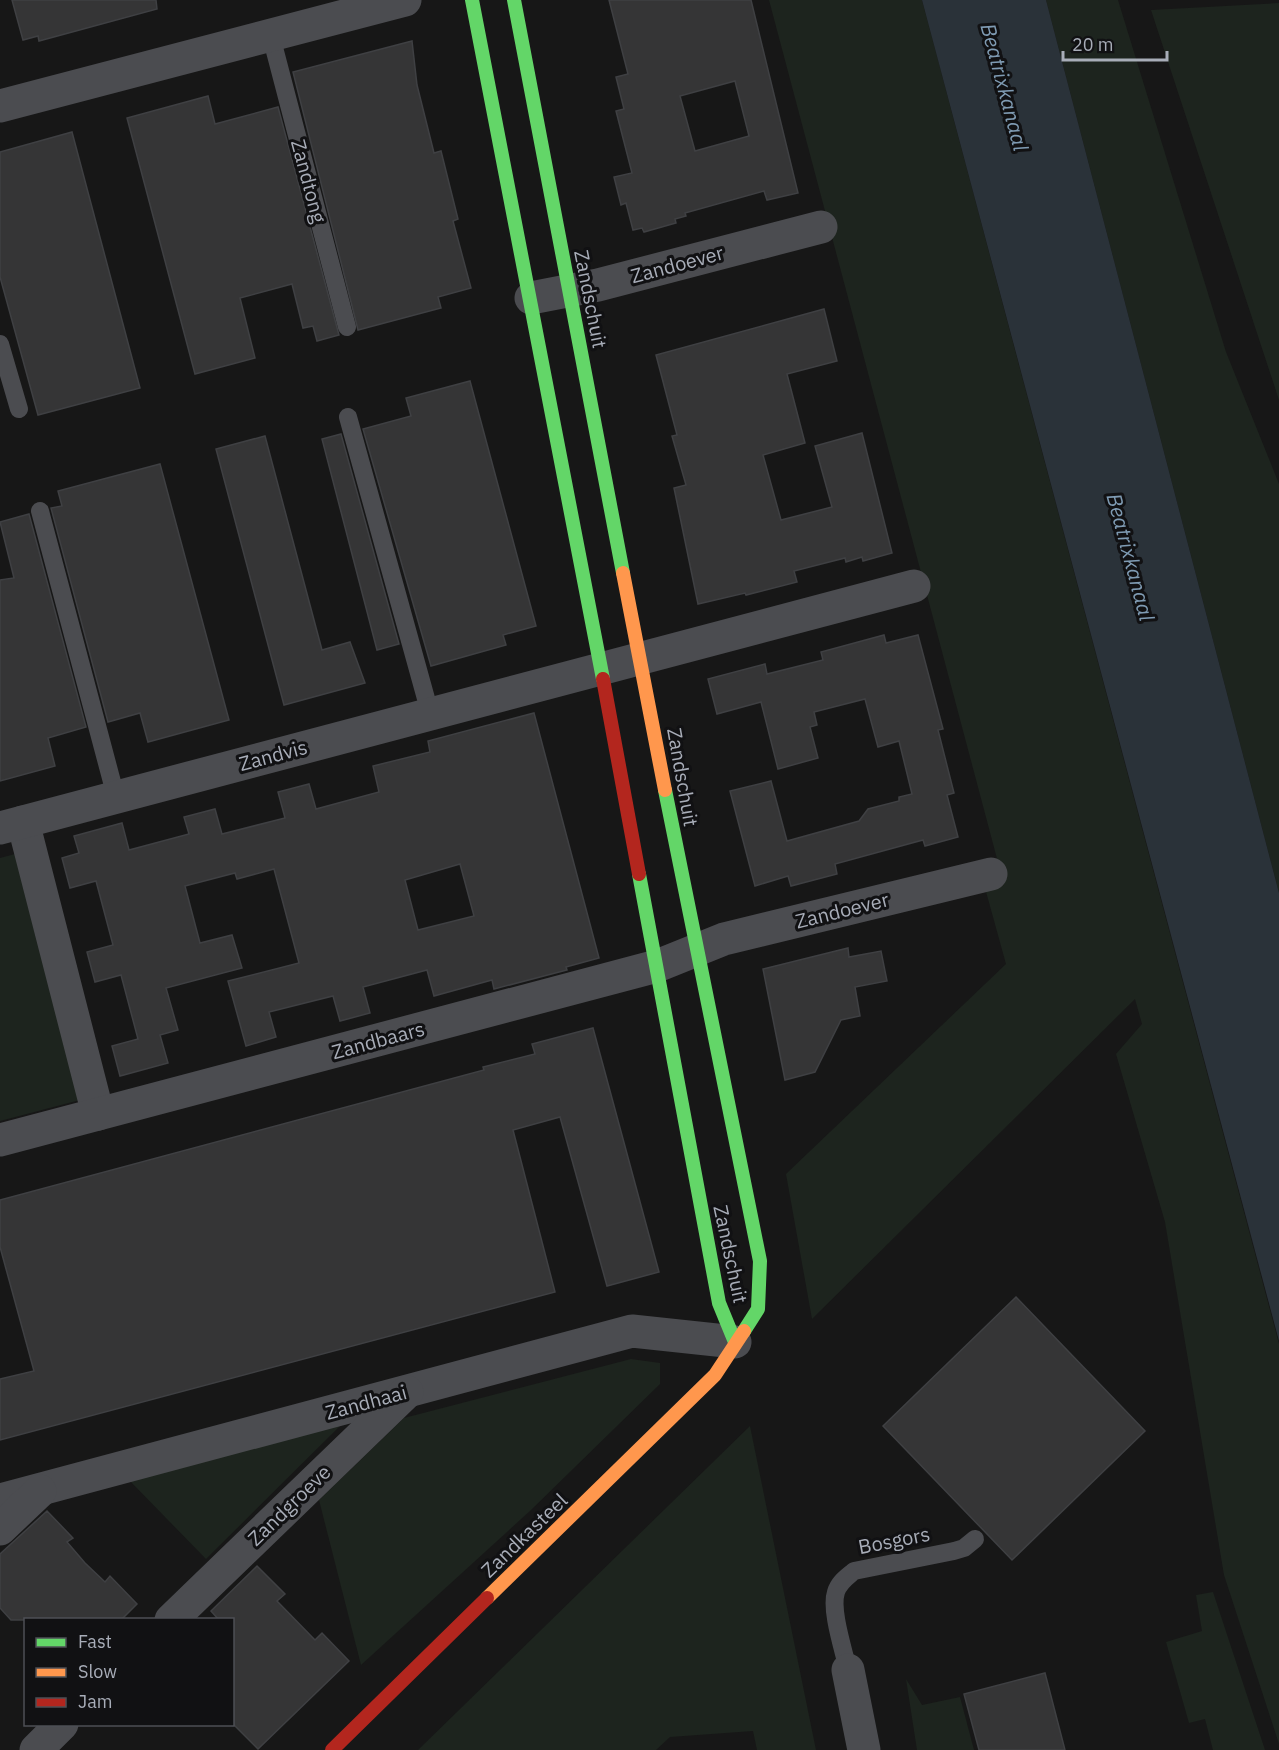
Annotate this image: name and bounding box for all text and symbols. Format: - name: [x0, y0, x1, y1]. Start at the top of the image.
- water label: Beatrixkanaal: [975, 20, 1036, 154]
- scale bar: [1063, 24, 1166, 62]
- text: 20 m: [1072, 33, 1114, 56]
- street label: Zandtong: [285, 136, 333, 226]
- street label: Zandoever: [627, 239, 727, 289]
- street label: Zandschuit: [568, 247, 614, 351]
- water label: Beatrixkanaal: [1101, 490, 1162, 624]
- street label: Zandschuit: [661, 726, 705, 828]
- street label: Zandvis: [236, 733, 310, 777]
- street label: Zandoever: [793, 885, 891, 935]
- street label: Zandbaars: [328, 1015, 428, 1065]
- street label: Zandschuit: [707, 1202, 755, 1306]
- street label: Zandhaai: [322, 1378, 410, 1426]
- street label: Zandgroeve: [242, 1459, 336, 1551]
- street label: Zandkasteel: [475, 1487, 573, 1583]
- street label: Bosgors: [856, 1520, 932, 1560]
- legend: [24, 1618, 234, 1726]
- text: Fast: [78, 1630, 112, 1653]
- text: Slow: [78, 1660, 117, 1683]
- text: Jam: [78, 1690, 113, 1713]

